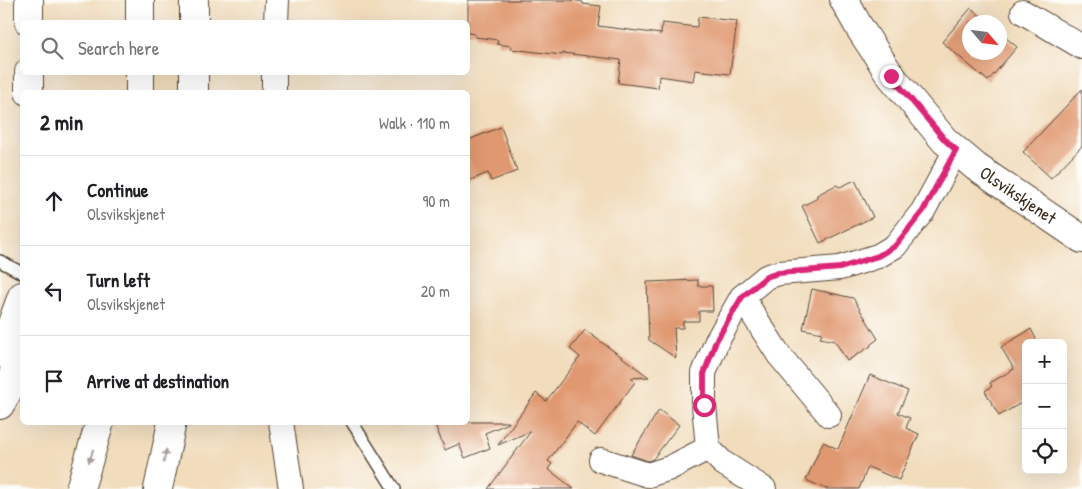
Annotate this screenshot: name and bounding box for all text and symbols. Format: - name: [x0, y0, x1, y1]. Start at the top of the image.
- north arrow: [962, 15, 1007, 60]
- search box: [20, 20, 470, 75]
- icon: search: [38, 34, 66, 62]
- text: Search here: [78, 35, 159, 61]
- route end: [880, 65, 903, 88]
- text: 2 min: [40, 108, 83, 137]
- text: Walk · 110 m: [379, 112, 450, 134]
- street label: Olsvikskjenet: [975, 160, 1062, 230]
- text: Continue: [87, 177, 148, 203]
- icon: ahead: [40, 187, 68, 215]
- text: 90 m: [422, 190, 450, 212]
- text: Olsvikskjenet: [87, 203, 165, 225]
- text: Turn left: [87, 267, 150, 293]
- icon: left: [40, 277, 68, 305]
- text: 20 m: [421, 280, 450, 302]
- text: Olsvikskjenet: [87, 293, 165, 315]
- map controls: [1022, 339, 1067, 474]
- button: +: [1022, 339, 1067, 384]
- icon: arrive: [40, 367, 68, 395]
- text: Arrive at destination: [87, 368, 229, 394]
- button: −: [1022, 384, 1067, 429]
- route start: [693, 394, 716, 417]
- button: locate: [1022, 429, 1067, 474]
- one-way arrow: [161, 448, 169, 463]
- one-way arrow: [87, 449, 95, 464]

